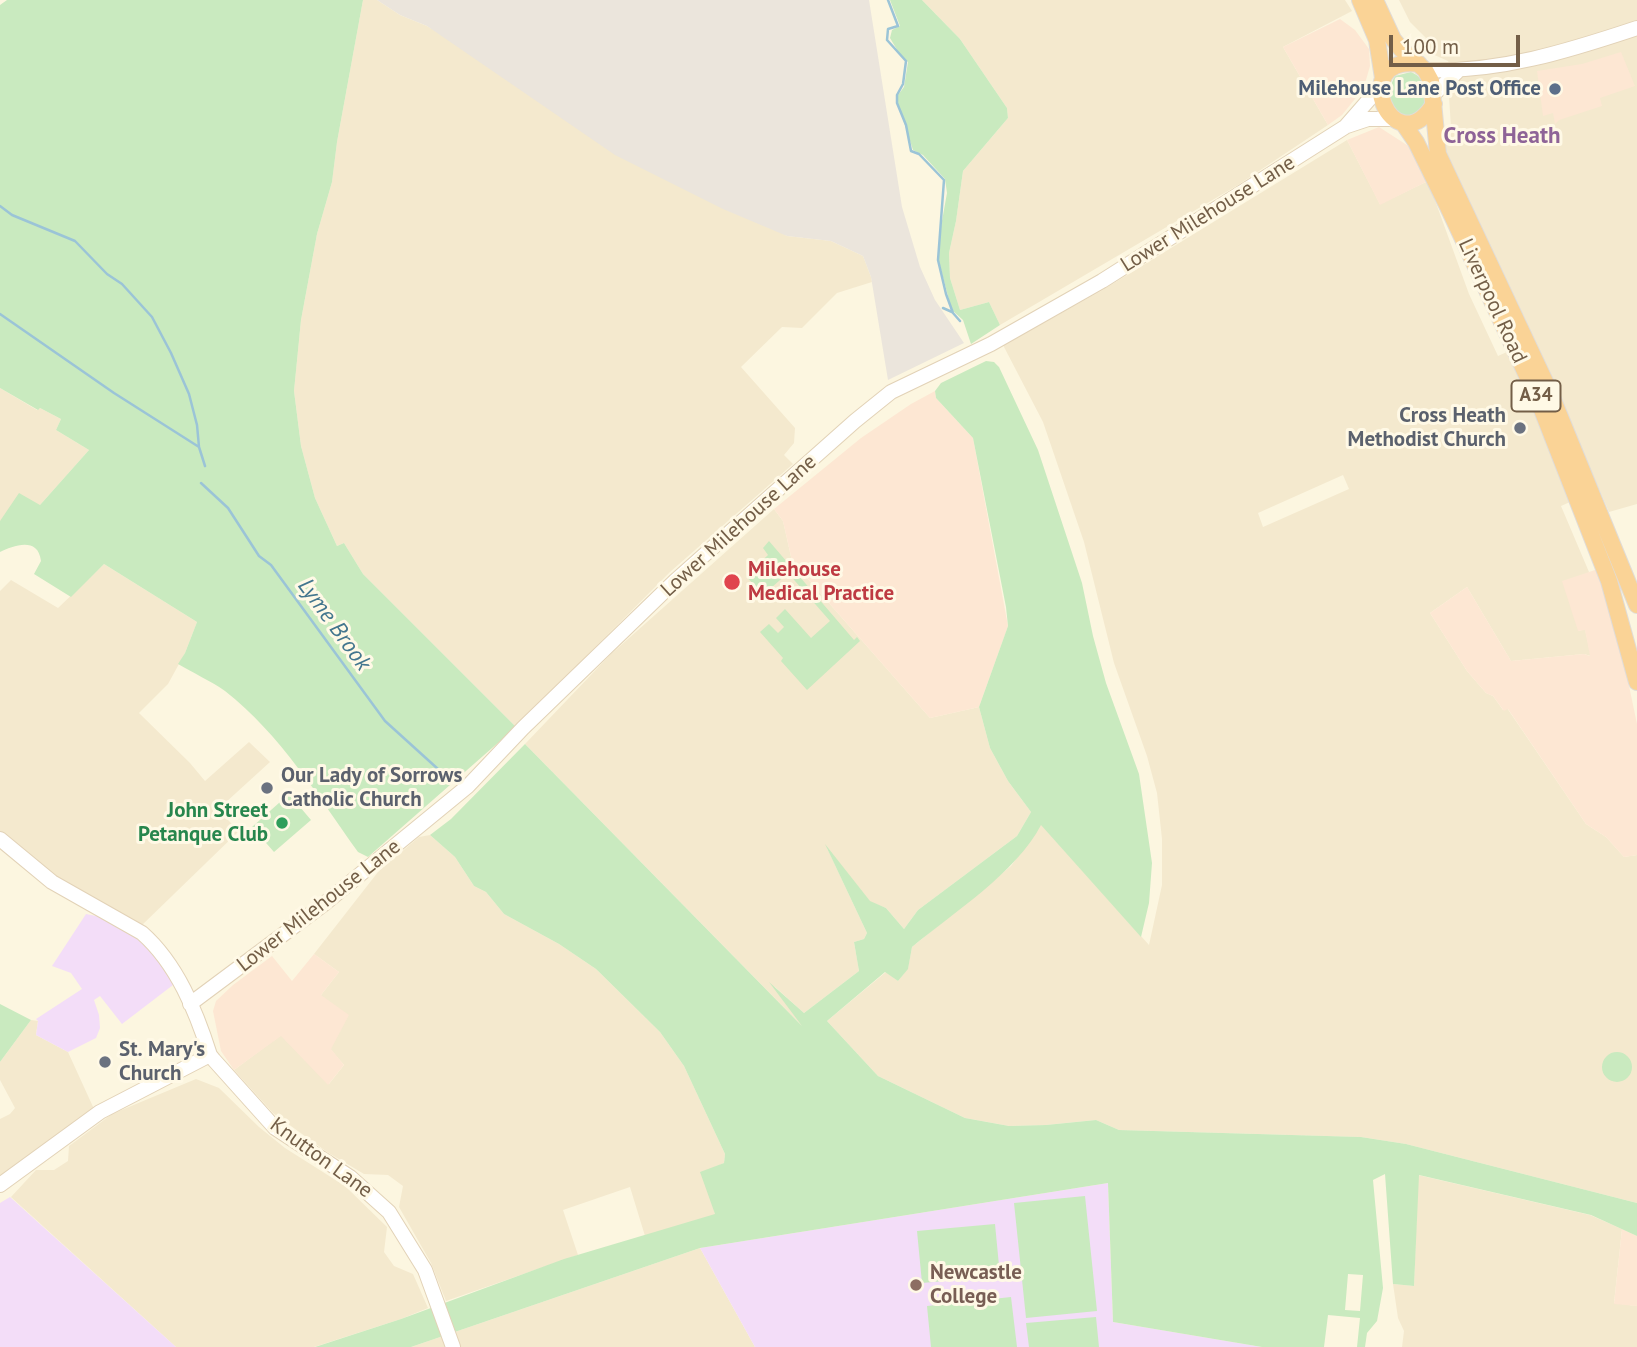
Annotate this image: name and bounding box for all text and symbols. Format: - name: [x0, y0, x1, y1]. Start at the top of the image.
- scale bar: [1392, 21, 1523, 65]
- text: 100 m: [1402, 33, 1459, 60]
- place label: Milehouse Lane Post Office: [1298, 76, 1541, 102]
- marker: Milehouse Lane Post Office: [1547, 81, 1563, 97]
- district label: Cross Heath: [1444, 122, 1560, 150]
- street label: Lower Milehouse Lane: [1116, 150, 1300, 278]
- street label: Liverpool Road: [1452, 235, 1532, 367]
- road number: A34: [1512, 380, 1560, 412]
- place label: Cross Heath Methodist Church: [1348, 403, 1506, 453]
- marker: Cross Heath Methodist Church: [1512, 420, 1528, 436]
- street label: Lower Milehouse Lane: [656, 450, 822, 602]
- place label: Milehouse Medical Practice: [748, 557, 894, 607]
- marker: Milehouse Medical Practice: [722, 572, 742, 592]
- water label: Lyme Brook: [291, 574, 377, 676]
- place label: Our Lady of Sorrows Catholic Church: [281, 763, 462, 813]
- marker: Our Lady of Sorrows Catholic Church: [259, 780, 275, 796]
- place label: John Street Petanque Club: [138, 798, 268, 848]
- marker: John Street Petanque Club: [274, 815, 290, 831]
- street label: Lower Milehouse Lane: [232, 834, 406, 978]
- place label: St. Mary's Church: [119, 1037, 205, 1087]
- marker: St. Mary's Church: [97, 1054, 113, 1070]
- street label: Knutton Lane: [265, 1112, 377, 1204]
- place label: Newcastle College: [930, 1260, 1022, 1310]
- marker: Newcastle College: [908, 1277, 924, 1293]

